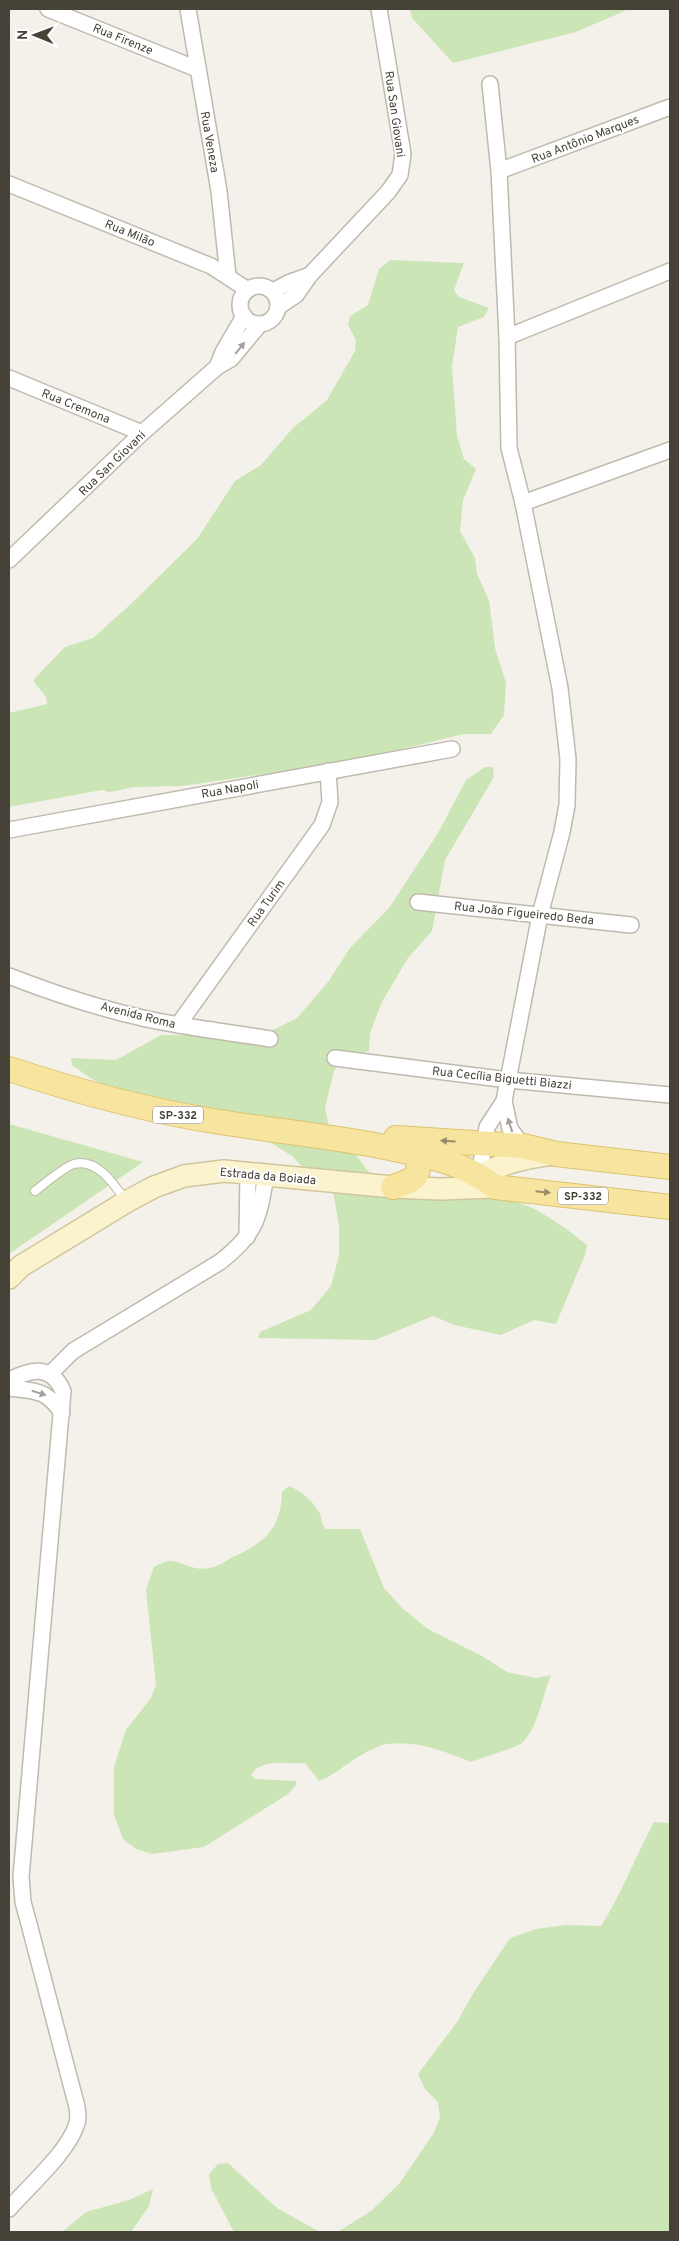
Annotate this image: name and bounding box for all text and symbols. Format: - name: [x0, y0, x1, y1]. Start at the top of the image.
- north arrow: [10, 10, 60, 60]
- street label: Rua Firenze: [90, 21, 155, 59]
- text: N: [15, 30, 32, 40]
- street label: Rua San Giovani: [380, 70, 408, 158]
- street label: Rua Veneza: [196, 110, 222, 174]
- street label: Rua Antônio Marques: [529, 112, 641, 168]
- street label: Rua Milão: [102, 217, 157, 251]
- one-way arrow: [235, 341, 246, 354]
- street label: Rua Cremona: [39, 386, 112, 428]
- street label: Rua San Giovani: [76, 428, 150, 500]
- street label: Rua Napoli: [200, 777, 260, 803]
- street label: Rua Turim: [244, 877, 289, 930]
- street label: Rua João Figueiredo Beda: [453, 899, 595, 929]
- street label: Avenida Roma: [99, 999, 177, 1033]
- street label: Rua Cecília Biguetti Biazzi: [431, 1064, 572, 1094]
- road number: SP-332: [153, 1106, 203, 1124]
- one-way arrow: [506, 1118, 514, 1133]
- one-way arrow: [440, 1136, 456, 1144]
- street label: Estrada da Boiada: [219, 1165, 317, 1189]
- one-way arrow: [536, 1188, 552, 1196]
- road number: SP-332: [558, 1188, 608, 1204]
- one-way arrow: [32, 1389, 47, 1397]

